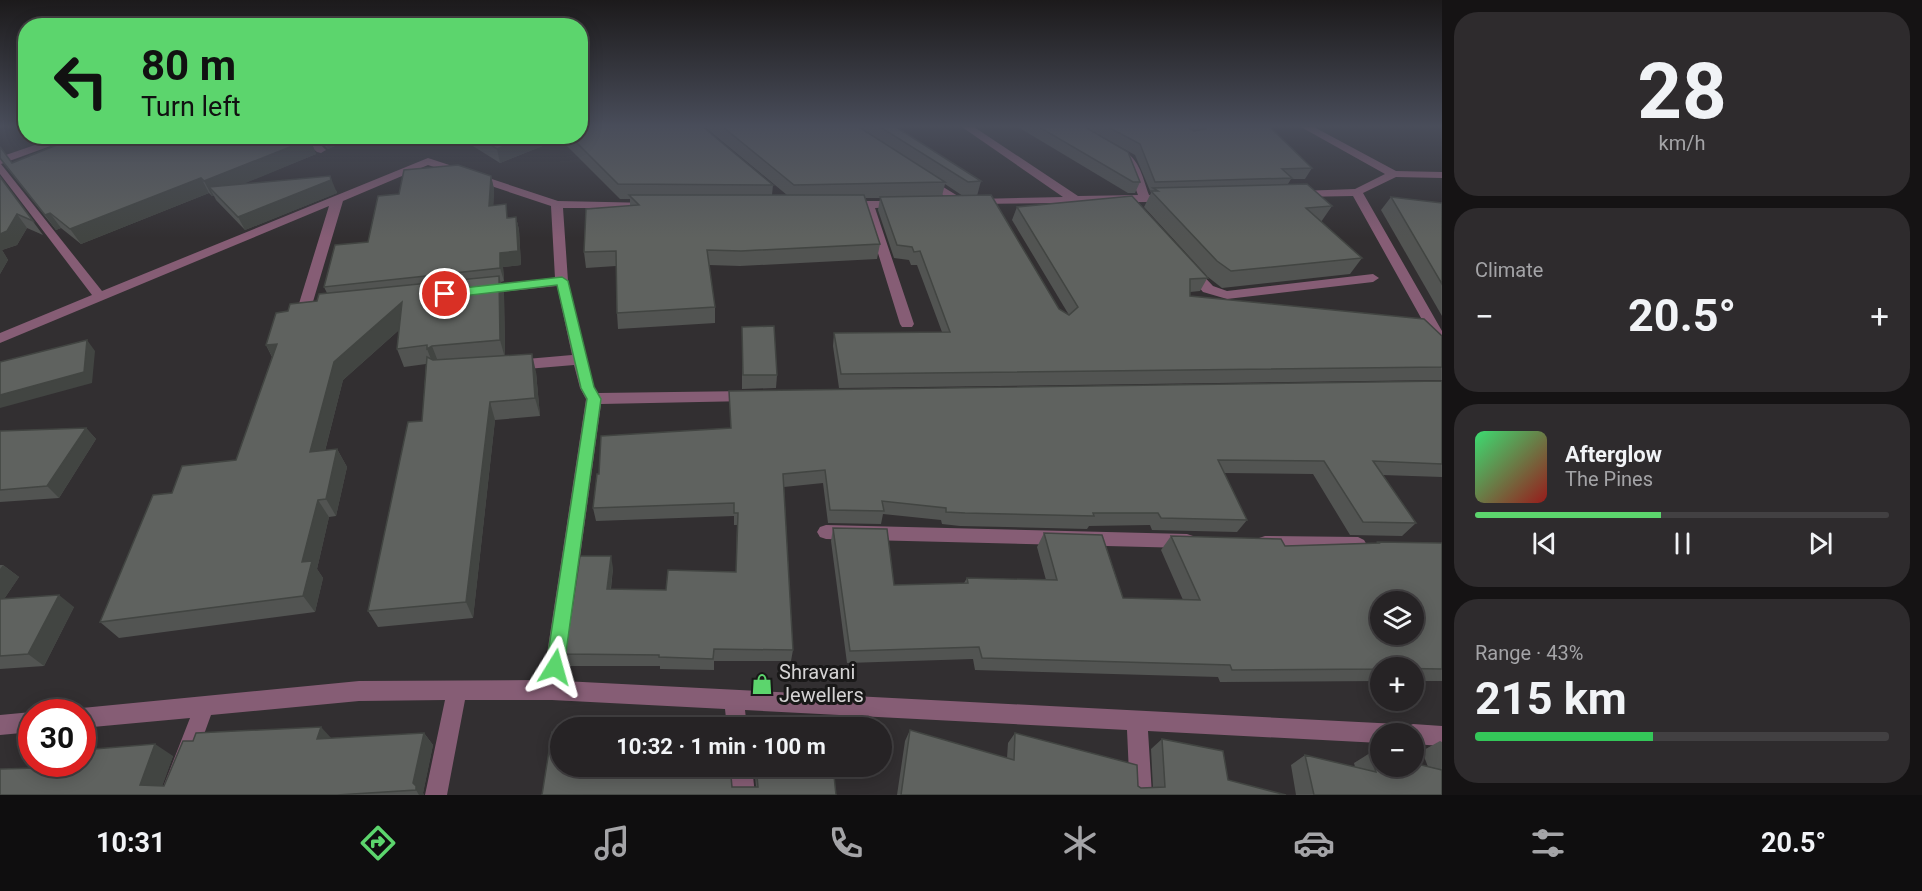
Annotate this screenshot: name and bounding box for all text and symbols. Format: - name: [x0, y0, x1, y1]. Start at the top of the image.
- text: 80 m: [141, 41, 236, 90]
- icon: left: [42, 42, 120, 120]
- text: 28: [1637, 46, 1727, 137]
- text: Turn left: [141, 91, 241, 123]
- text: km/h: [1659, 131, 1705, 155]
- text: Climate: [1475, 258, 1543, 282]
- pin: [419, 268, 470, 319]
- icon: arrive: [428, 277, 461, 310]
- text: 20.5°: [1628, 289, 1736, 342]
- text: −: [1475, 297, 1494, 336]
- text: +: [1870, 297, 1889, 336]
- text: Afterglow: [1565, 442, 1662, 467]
- text: The Pines: [1565, 467, 1653, 491]
- icon: previous: [1528, 527, 1561, 560]
- icon: pause: [1666, 527, 1699, 560]
- icon: next: [1804, 527, 1837, 560]
- map controls: [1370, 591, 1424, 777]
- button: layers: [1370, 591, 1424, 645]
- position arrow: [523, 635, 587, 699]
- text: Range · 43%: [1475, 641, 1583, 665]
- button: +: [1370, 657, 1424, 711]
- place label: Shravani Jewellers: [779, 660, 864, 707]
- shop icon: Shravani Jewellers: [750, 672, 774, 696]
- text: 215 km: [1475, 672, 1627, 725]
- speed limit sign: 30: [18, 699, 96, 777]
- button: −: [1370, 723, 1424, 777]
- text: 10:32 · 1 min · 100 m: [616, 734, 826, 759]
- icon: directions: [357, 822, 399, 864]
- icon: music: [591, 822, 633, 864]
- icon: phone: [825, 822, 867, 864]
- icon: climate: [1059, 822, 1101, 864]
- icon: car: [1293, 822, 1335, 864]
- icon: filters: [1527, 822, 1569, 864]
- text: 10:31: [96, 827, 166, 859]
- text: 20.5°: [1761, 827, 1826, 859]

